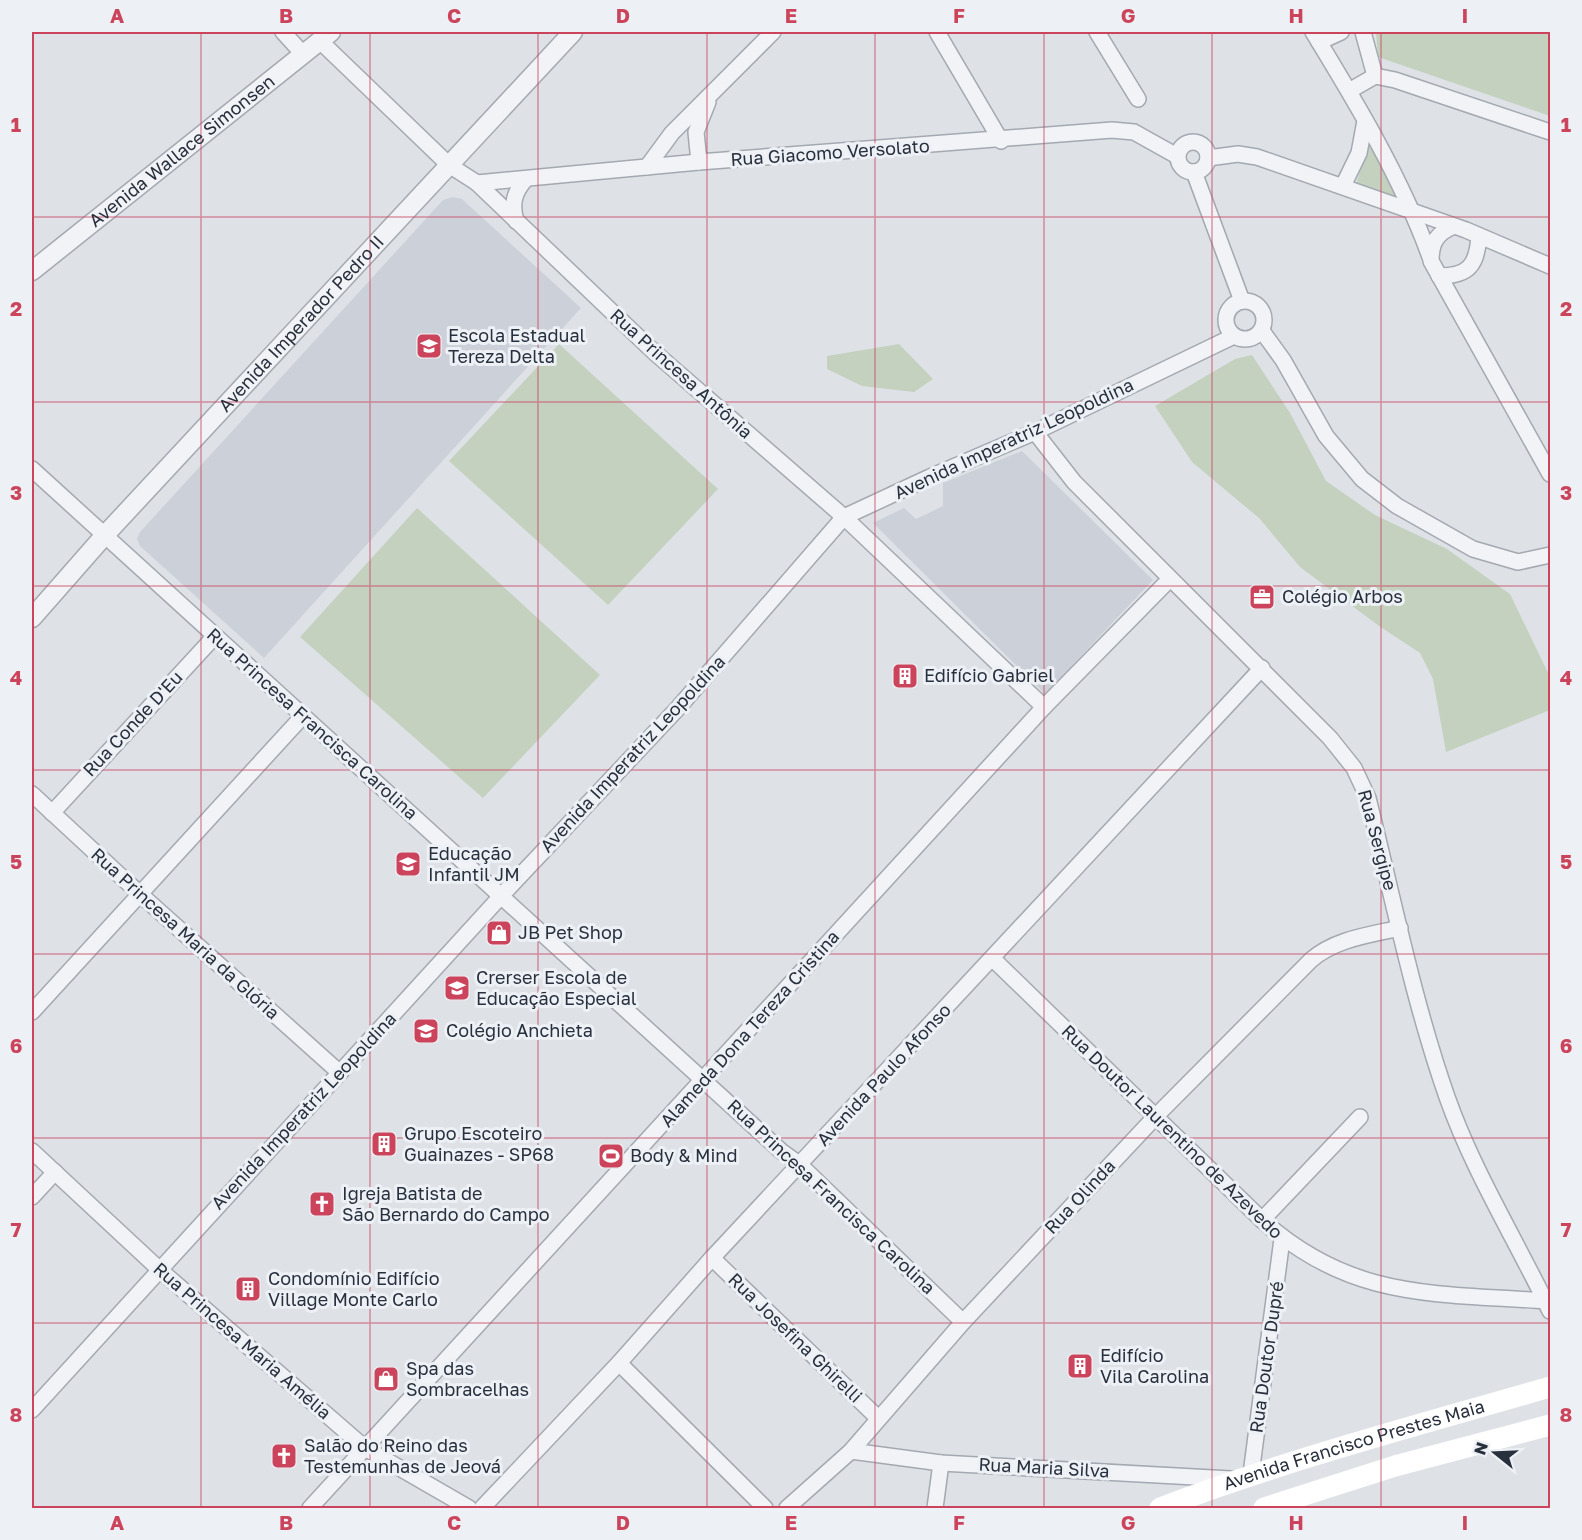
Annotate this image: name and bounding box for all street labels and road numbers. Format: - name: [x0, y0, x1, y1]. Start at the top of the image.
- street label: Avenida Wallace Simonsen: [84, 70, 279, 231]
- street label: Rua Giacomo Versolato: [730, 134, 930, 170]
- street label: Avenida Imperador Pedro II: [213, 230, 388, 416]
- street label: Rua Princesa Antônia: [606, 304, 757, 443]
- street label: Avenida Imperatriz Leopoldina: [891, 373, 1137, 503]
- street label: Rua Princesa Francisca Carolina: [203, 623, 423, 824]
- street label: Avenida Imperatriz Leopoldina: [535, 650, 729, 856]
- street label: Rua Conde D'Eu: [78, 666, 187, 781]
- street label: Rua Sergipe: [1354, 787, 1402, 893]
- street label: Rua Princesa Maria da Glória: [87, 843, 284, 1024]
- street label: Alameda Dona Tereza Cristina: [655, 926, 843, 1131]
- street label: Avenida Paulo Afonso: [812, 999, 955, 1150]
- street label: Avenida Imperatriz Leopoldina: [206, 1007, 400, 1213]
- street label: Rua Doutor Laurentino de Azevedo: [1058, 1020, 1288, 1243]
- street label: Rua Princesa Francisca Carolina: [723, 1094, 940, 1298]
- street label: Rua Olinda: [1039, 1155, 1119, 1238]
- street label: Rua Princesa Maria Amélia: [149, 1257, 336, 1423]
- street label: Rua Josefina Ghirelli: [724, 1268, 867, 1407]
- street label: Rua Doutor Dupré: [1244, 1280, 1288, 1434]
- street label: Avenida Francisco Prestes Maia: [1220, 1394, 1487, 1494]
- street label: Rua Maria Silva: [978, 1453, 1110, 1481]

